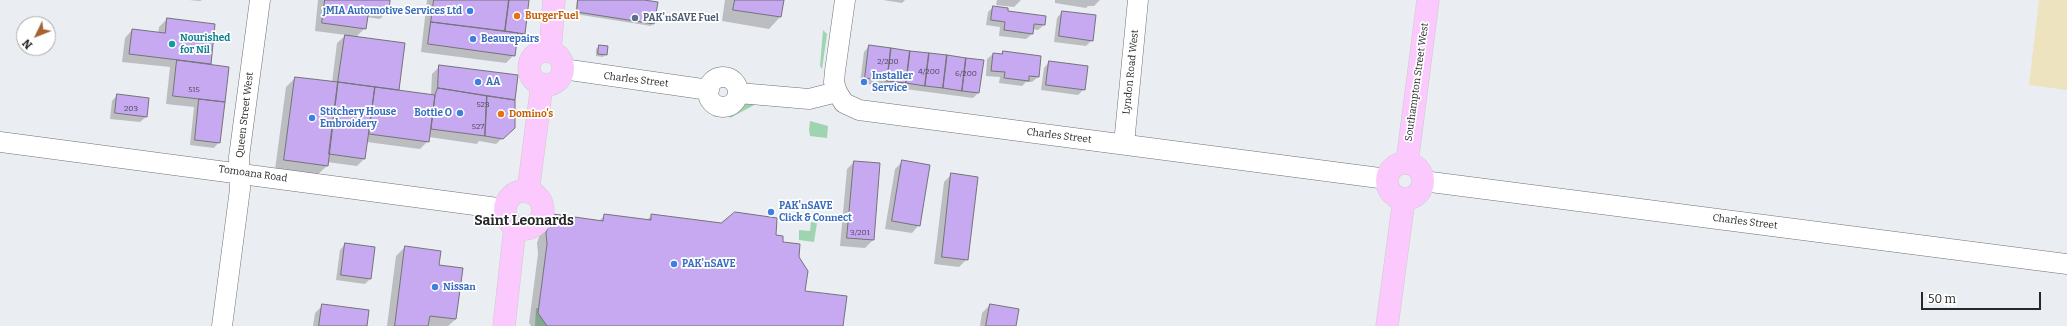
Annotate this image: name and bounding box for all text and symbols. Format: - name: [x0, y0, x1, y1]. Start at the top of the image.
- place label: JMIA Automotive Services Ltd: [323, 5, 462, 17]
- marker: JMIA Automotive Services Ltd: [465, 6, 475, 16]
- place label: BurgerFuel: [525, 10, 578, 22]
- marker: BurgerFuel: [512, 11, 522, 21]
- place label: PAK'nSAVE Fuel: [643, 12, 719, 24]
- marker: PAK'nSAVE Fuel: [630, 13, 640, 23]
- north arrow: [16, 16, 56, 56]
- street label: Southampton Street West: [1403, 22, 1431, 142]
- street label: Lyndon Road West: [1121, 29, 1141, 115]
- place label: Nourished for Nil: [180, 32, 230, 56]
- place label: Beaurepairs: [481, 33, 539, 45]
- marker: Beaurepairs: [468, 34, 478, 44]
- text: N: [20, 36, 35, 51]
- marker: Nourished for Nil: [167, 39, 177, 49]
- house number: 2/200: [877, 57, 899, 67]
- house number: 4/200: [918, 67, 940, 77]
- house number: 6/200: [955, 69, 977, 79]
- street label: Charles Street: [603, 70, 669, 90]
- place label: Installer Service: [872, 70, 913, 94]
- street label: Queen Street West: [234, 71, 256, 159]
- place label: AA: [486, 76, 500, 88]
- marker: AA: [473, 77, 483, 87]
- marker: Installer Service: [859, 77, 869, 87]
- house number: 515: [188, 85, 200, 95]
- house number: 523: [476, 100, 490, 110]
- house number: 203: [124, 104, 138, 114]
- place label: Stitchery House Embroidery: [320, 106, 396, 130]
- place label: Bottle O: [414, 107, 452, 119]
- marker: Bottle O: [455, 108, 465, 118]
- place label: Domino's: [509, 108, 553, 120]
- marker: Domino's: [496, 109, 506, 119]
- marker: Stitchery House Embroidery: [307, 113, 317, 123]
- house number: 527: [472, 122, 484, 132]
- street label: Charles Street: [1026, 126, 1092, 146]
- street label: Tomoana Road: [218, 163, 288, 185]
- place label: PAK'nSAVE Click & Connect: [779, 200, 852, 224]
- marker: PAK'nSAVE Click & Connect: [766, 207, 776, 217]
- street label: Charles Street: [1712, 212, 1778, 232]
- district label: Saint Leonards: [474, 213, 574, 229]
- house number: 3/201: [850, 228, 870, 238]
- place label: PAK'nSAVE: [682, 258, 736, 270]
- marker: PAK'nSAVE: [669, 259, 679, 269]
- place label: Nissan: [443, 281, 476, 293]
- marker: Nissan: [430, 282, 440, 292]
- scale bar: [1923, 284, 2043, 310]
- text: 50 m: [1928, 292, 1956, 306]

